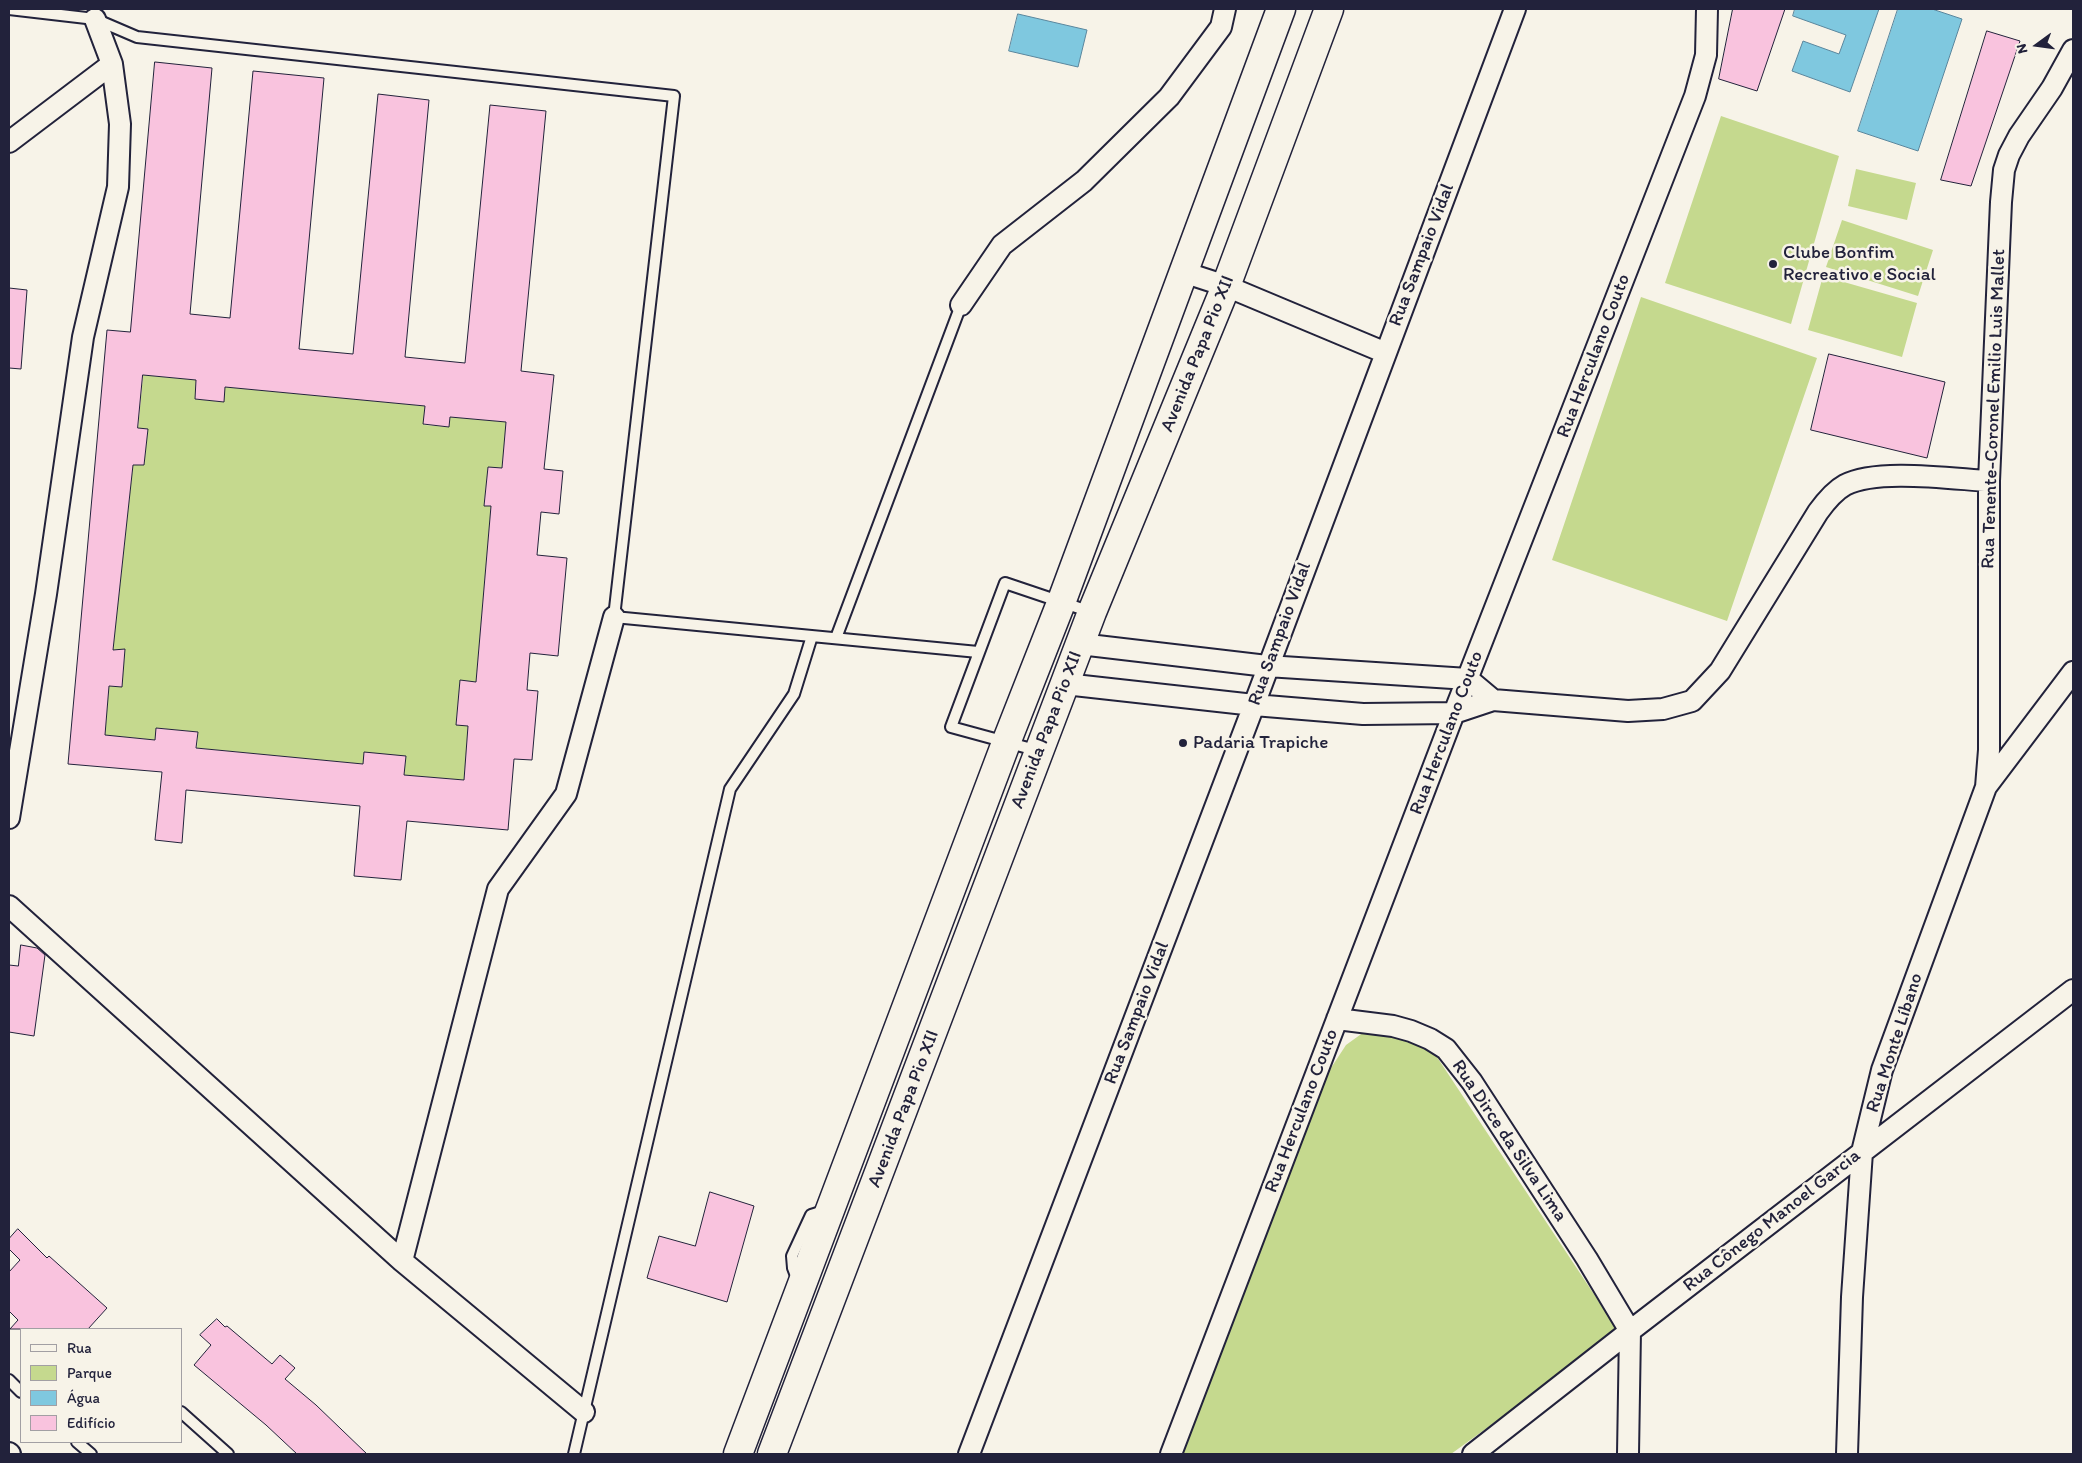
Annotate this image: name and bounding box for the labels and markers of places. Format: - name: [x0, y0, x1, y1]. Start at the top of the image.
- place label: Clube Bonfim Recreativo e Social: [1783, 242, 1936, 286]
- marker: Clube Bonfim Recreativo e Social: [1767, 258, 1779, 270]
- place label: Padaria Trapiche: [1193, 732, 1328, 754]
- marker: Padaria Trapiche: [1177, 737, 1189, 749]

